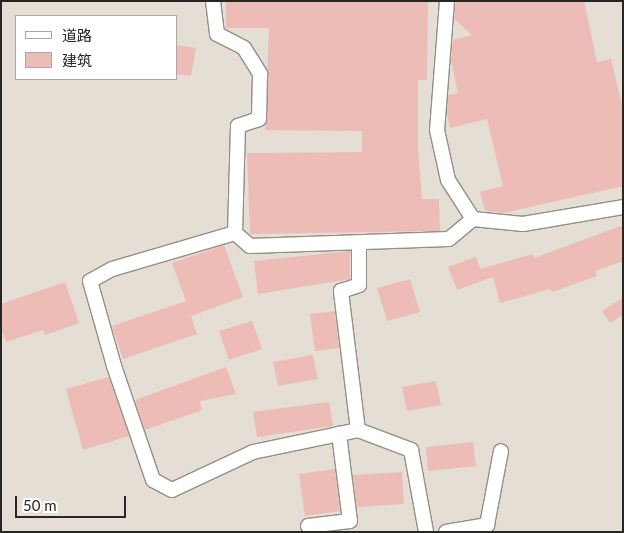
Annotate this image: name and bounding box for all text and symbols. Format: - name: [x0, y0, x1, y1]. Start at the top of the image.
- legend: [15, 15, 178, 80]
- text: 道路: [62, 26, 92, 44]
- text: 建筑: [62, 51, 92, 69]
- scale bar: [18, 486, 129, 518]
- text: 50 m: [23, 496, 57, 514]

